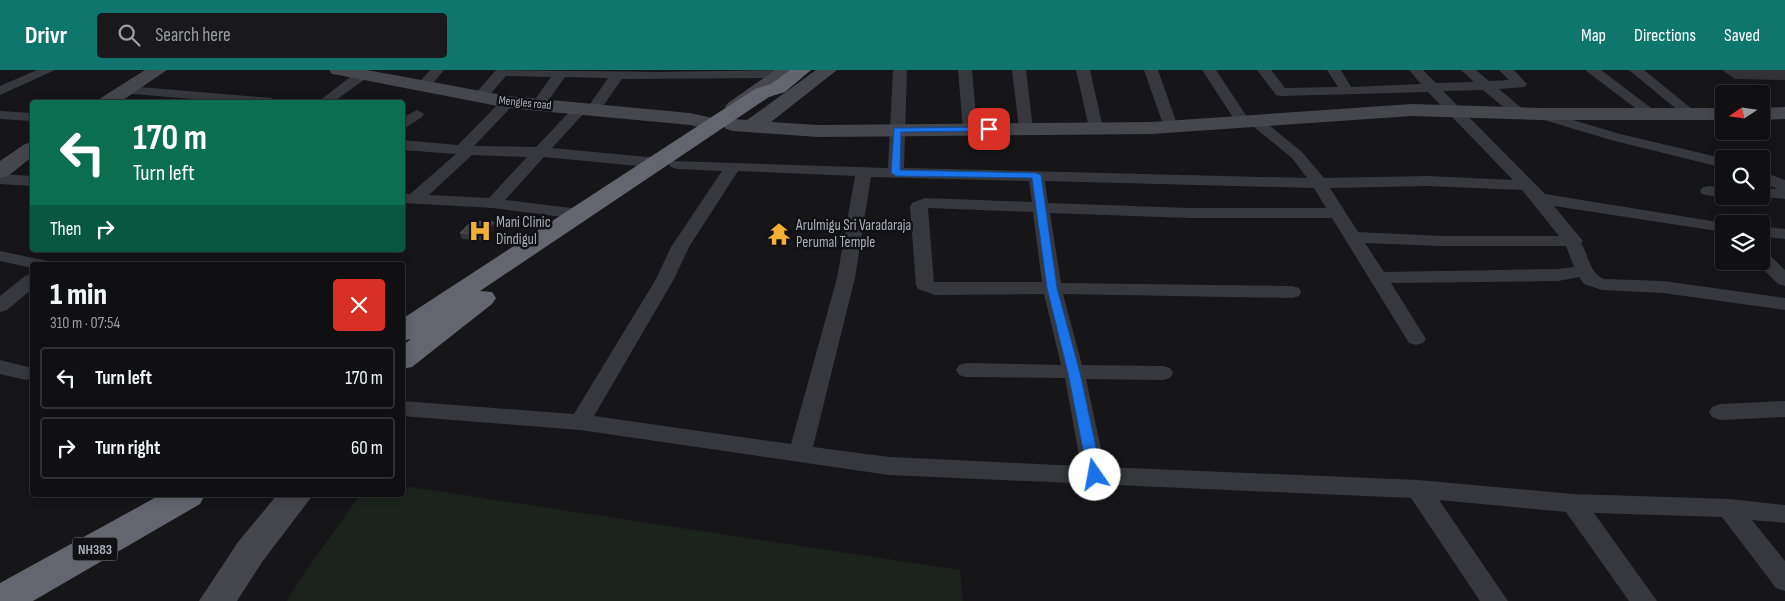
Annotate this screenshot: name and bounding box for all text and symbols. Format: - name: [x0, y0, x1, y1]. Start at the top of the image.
- search box: [97, 13, 447, 58]
- text: Drivr: [25, 21, 67, 50]
- icon: search: [115, 21, 143, 49]
- text: Search here: [155, 24, 231, 47]
- text: Map: [1581, 25, 1606, 46]
- text: Directions: [1634, 25, 1696, 46]
- text: Saved: [1724, 25, 1760, 46]
- north arrow: [1715, 85, 1770, 140]
- map controls: [1715, 85, 1770, 270]
- street label: Mengles road: [498, 93, 552, 113]
- pin: [968, 108, 1010, 150]
- icon: arrive: [975, 115, 1003, 143]
- text: 170 m: [133, 117, 207, 160]
- icon: left: [50, 120, 115, 185]
- button: search: [1715, 150, 1770, 205]
- text: Turn left: [133, 160, 195, 187]
- place label: Mani Clinic Dindigul: [496, 213, 551, 249]
- icon: right: [91, 215, 119, 243]
- button: layers: [1715, 215, 1770, 270]
- place label: Arulmigu Sri Varadaraja Perumal Temple: [795, 216, 911, 252]
- text: Then: [50, 218, 81, 241]
- hospital icon: Mani Clinic Dindigul: [467, 218, 493, 244]
- temple icon: Arulmigu Sri Varadaraja Perumal Temple: [766, 221, 792, 247]
- text: 1 min: [50, 277, 107, 313]
- button: close: [333, 279, 385, 331]
- text: 310 m · 07:54: [50, 314, 120, 333]
- icon: left: [52, 364, 80, 392]
- text: Turn left: [95, 367, 152, 390]
- text: 170 m: [345, 367, 383, 390]
- icon: right: [52, 434, 80, 462]
- text: Turn right: [95, 437, 160, 460]
- text: 60 m: [351, 437, 383, 460]
- position arrow: [1068, 448, 1120, 500]
- road number: NH383: [72, 538, 118, 560]

